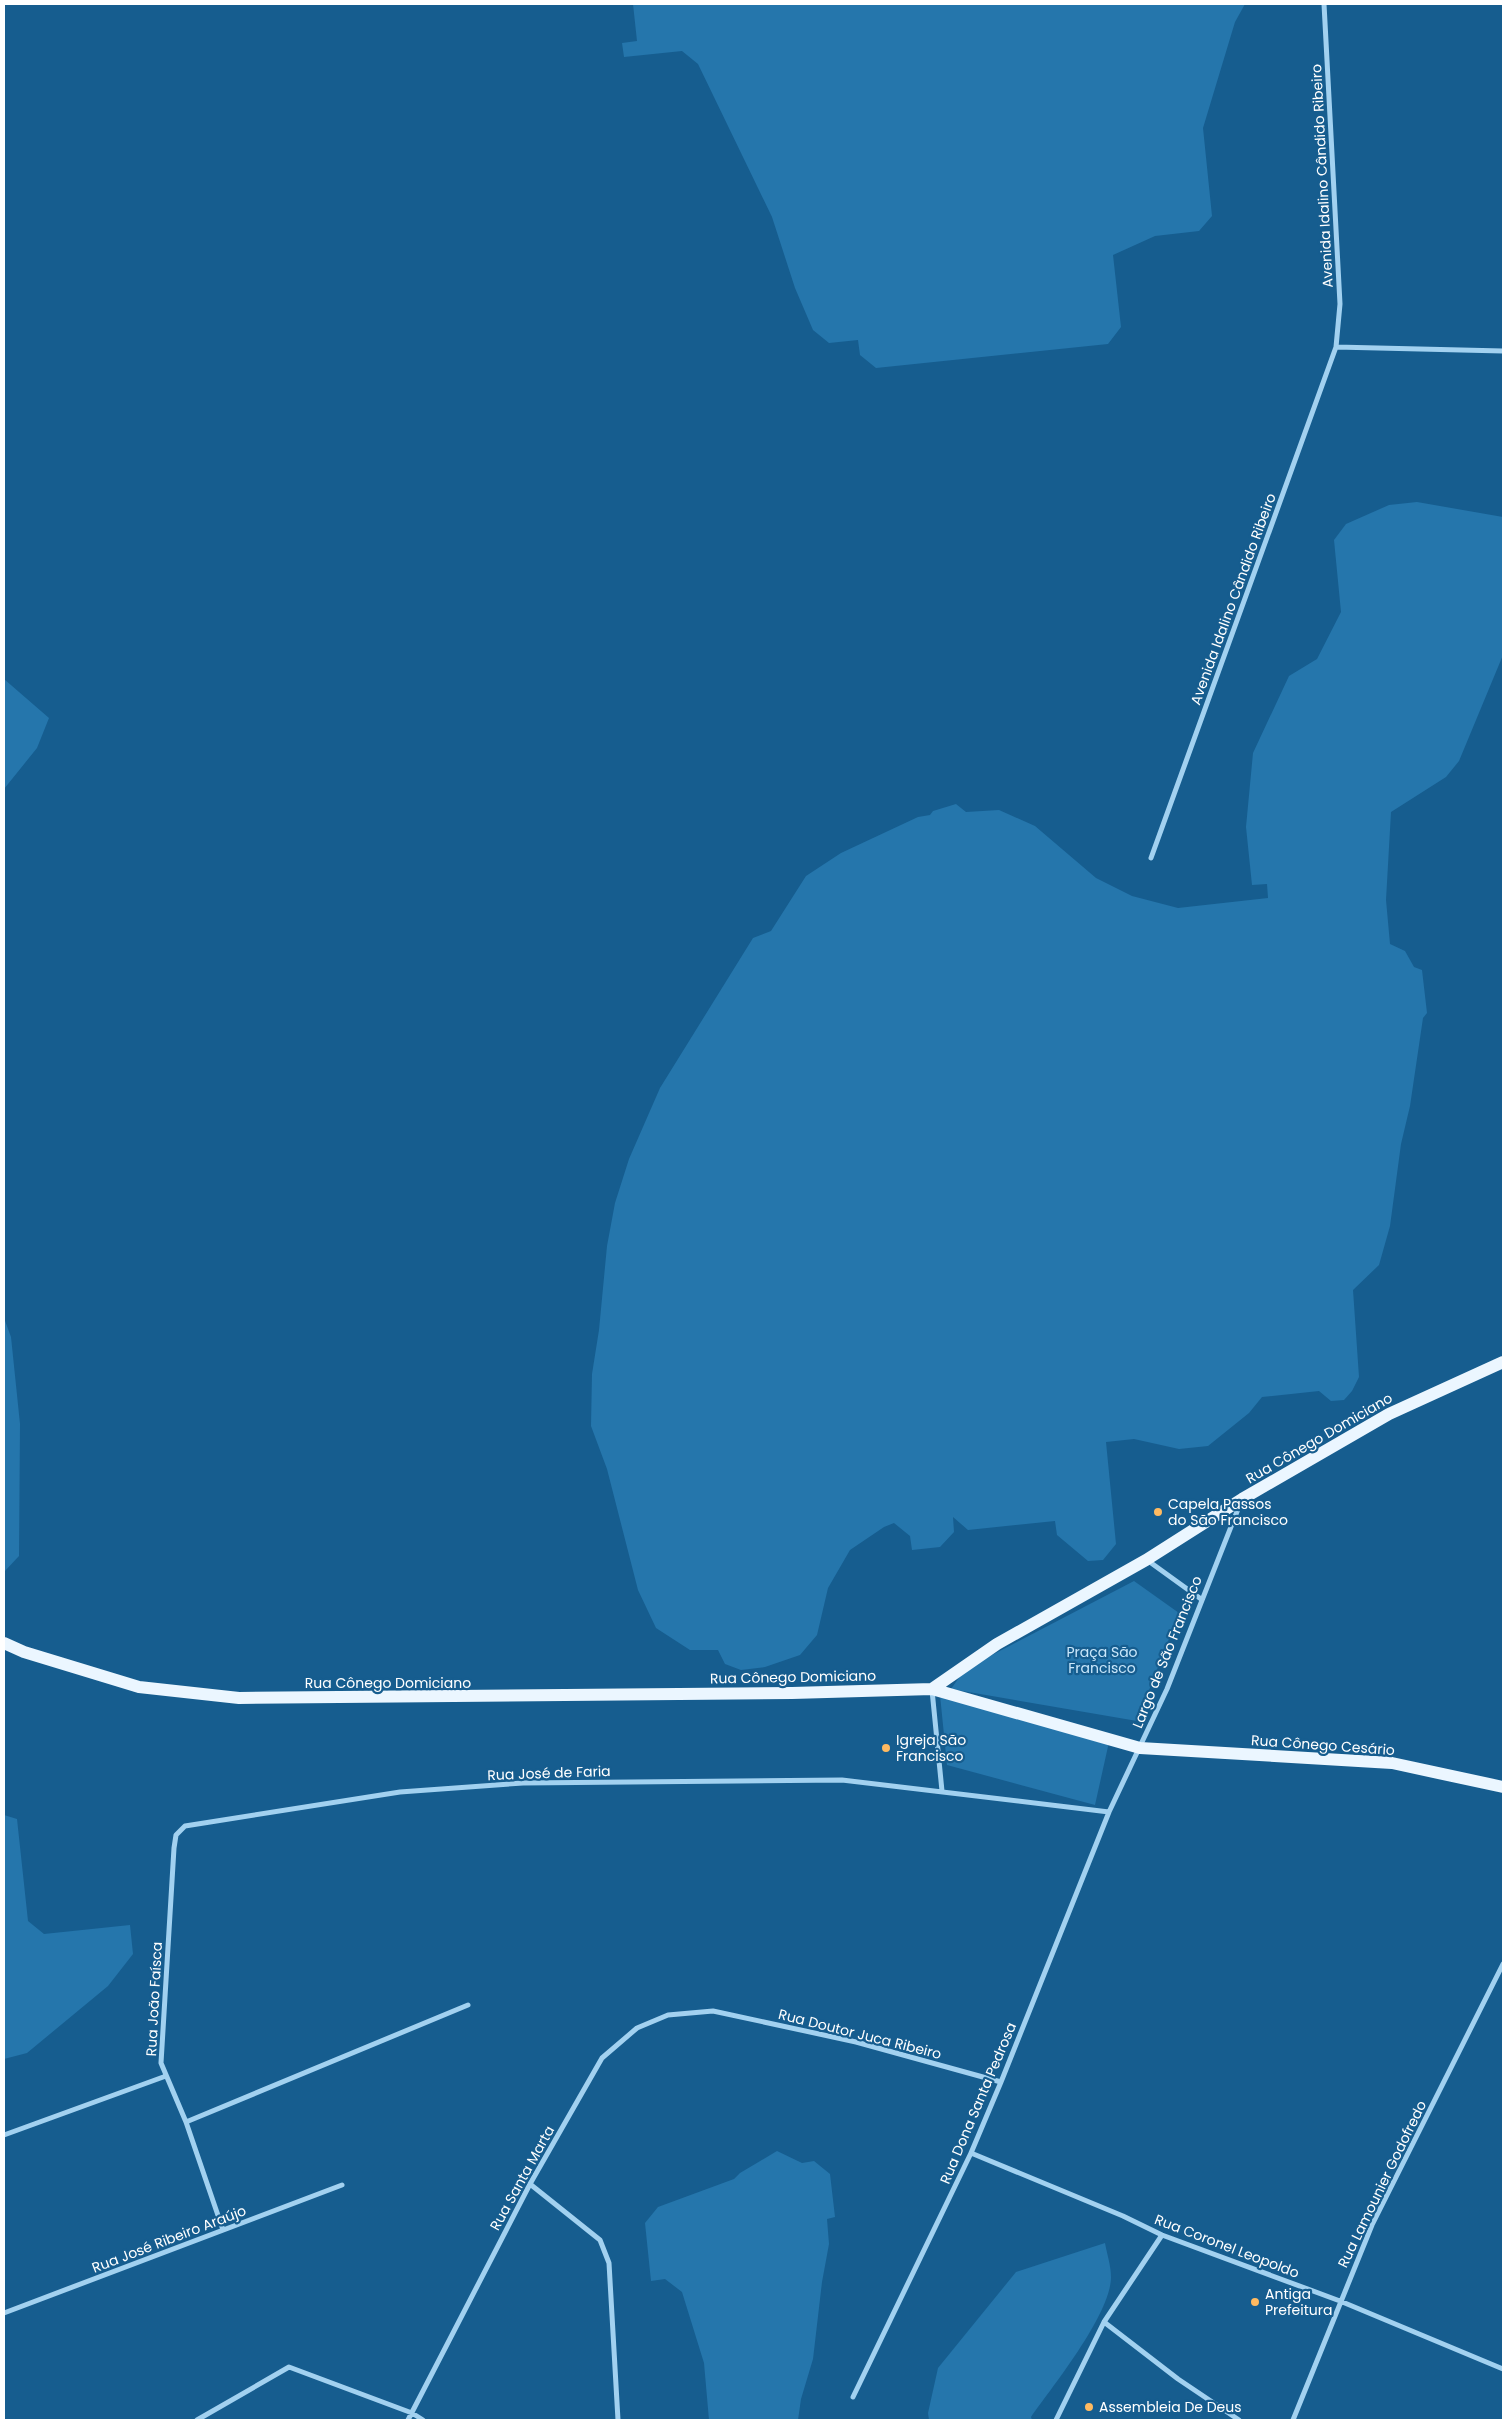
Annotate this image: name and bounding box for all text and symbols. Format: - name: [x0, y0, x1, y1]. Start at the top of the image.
- street label: Avenida Idalino Cândido Ribeiro: [1306, 64, 1338, 288]
- street label: Avenida Idalino Cândido Ribeiro: [1185, 490, 1281, 708]
- street label: Rua Cônego Domiciano: [1242, 1388, 1396, 1488]
- place label: Capela Passos do São Francisco: [1168, 1494, 1288, 1530]
- marker: Capela Passos do São Francisco: [1152, 1506, 1164, 1518]
- street label: Largo de São Francisco: [1127, 1573, 1207, 1731]
- park label: Praça São Francisco: [1066, 1642, 1138, 1678]
- street label: Rua Cônego Domiciano: [710, 1666, 876, 1688]
- street label: Rua Cônego Domiciano: [305, 1673, 471, 1693]
- place label: Igreja São Francisco: [896, 1730, 966, 1766]
- street label: Rua Cônego Cesário: [1250, 1730, 1396, 1760]
- marker: Igreja São Francisco: [880, 1742, 892, 1754]
- street label: Rua José de Faria: [487, 1761, 611, 1785]
- street label: Rua João Faísca: [141, 1941, 167, 2057]
- street label: Rua Doutor Juca Ribeiro: [776, 2004, 944, 2064]
- street label: Rua Dona Santa Pedrosa: [935, 2019, 1021, 2187]
- street label: Rua Lamounier Godofredo: [1333, 2097, 1431, 2271]
- street label: Rua Santa Marta: [485, 2122, 559, 2234]
- street label: Rua José Ribeiro Araújo: [89, 2200, 249, 2278]
- street label: Rua Coronel Leopoldo: [1152, 2209, 1302, 2283]
- place label: Antiga Prefeitura: [1265, 2284, 1332, 2320]
- marker: Antiga Prefeitura: [1249, 2296, 1261, 2308]
- place label: Assembleia De Deus: [1099, 2397, 1242, 2417]
- marker: Assembleia De Deus: [1083, 2401, 1095, 2413]

